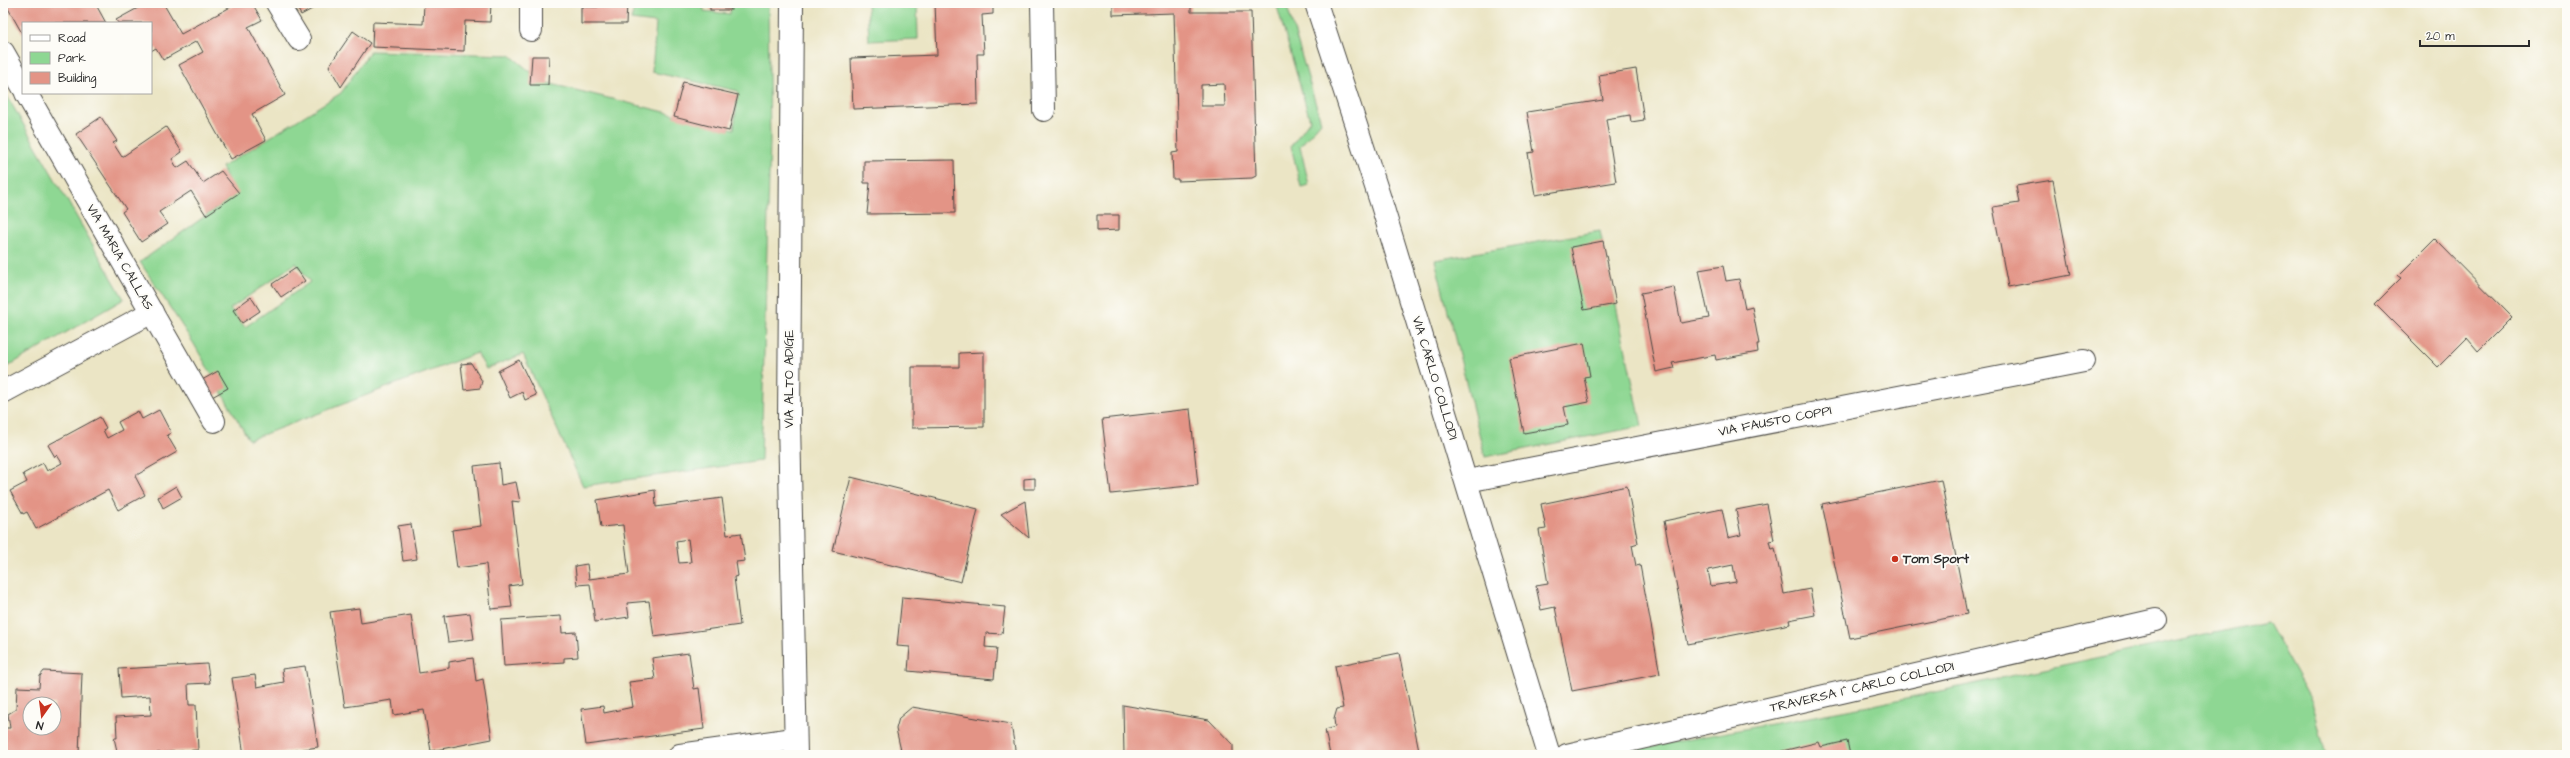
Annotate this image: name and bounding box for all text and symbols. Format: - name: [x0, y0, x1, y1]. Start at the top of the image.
- legend: [22, 22, 152, 94]
- scale bar: [2420, 22, 2529, 48]
- text: 20 m: [2426, 28, 2455, 45]
- text: Road: [58, 30, 86, 47]
- text: Park: [58, 50, 86, 67]
- text: Building: [58, 70, 96, 88]
- street label: VIA MARIA CALLAS: [82, 201, 158, 313]
- street label: VIA CARLO COLLODI: [1408, 314, 1462, 442]
- street label: VIA ALTO ADIGE: [780, 329, 798, 428]
- street label: VIA FAUSTO COPPI: [1717, 401, 1833, 441]
- place label: Tom Sport: [1902, 550, 1970, 569]
- marker: Tom Sport: [1890, 554, 1900, 564]
- street label: TRAVERSA I^ CARLO COLLODI: [1768, 657, 1956, 717]
- north arrow: [22, 696, 62, 736]
- text: N: [34, 717, 45, 733]

